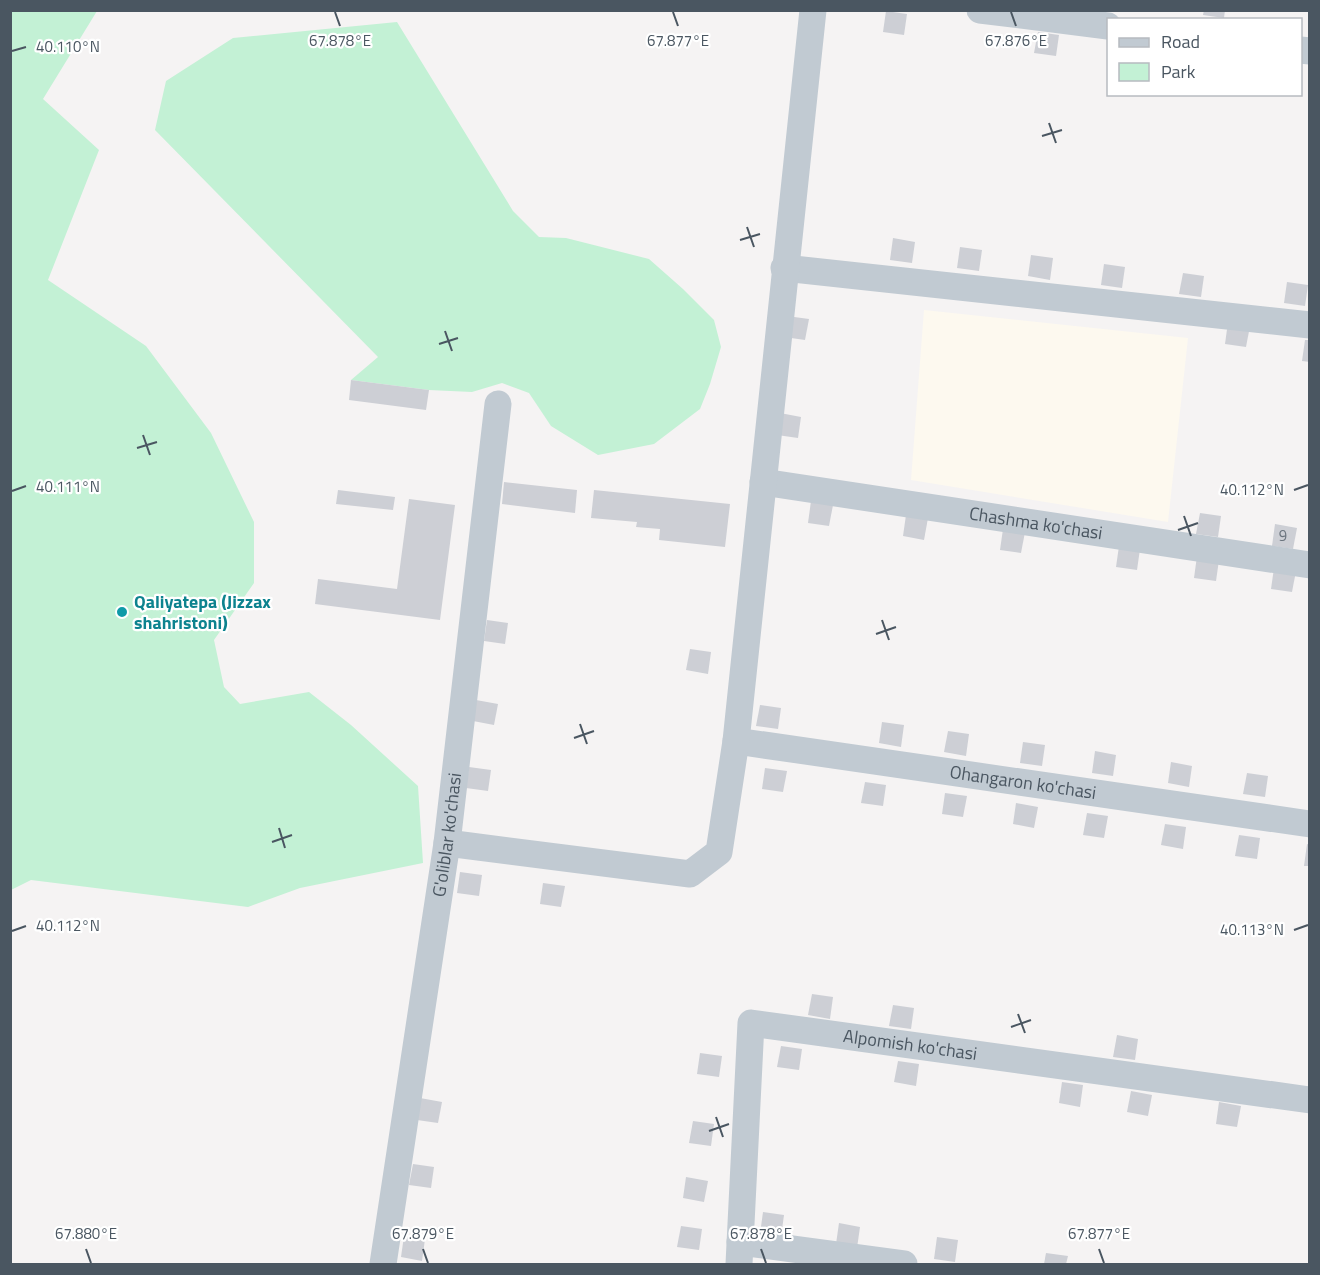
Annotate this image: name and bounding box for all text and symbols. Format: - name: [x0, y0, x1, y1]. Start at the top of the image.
- legend: [1107, 18, 1302, 96]
- text: Road: [1161, 28, 1200, 55]
- text: 67.878°E: [309, 29, 371, 52]
- text: 67.877°E: [647, 29, 709, 52]
- text: 67.876°E: [985, 29, 1047, 52]
- text: 40.110°N: [36, 35, 100, 58]
- text: Park: [1161, 58, 1196, 85]
- text: 40.111°N: [36, 475, 100, 498]
- text: 40.112°N: [1220, 478, 1284, 501]
- street label: Chashma ko'chasi: [967, 499, 1105, 546]
- house number: 9: [1279, 524, 1287, 547]
- place label: Qaliyatepa (Jizzax shahristoni): [134, 588, 271, 636]
- marker: Qaliyatepa (Jizzax shahristoni): [115, 605, 129, 619]
- street label: Ohangaron ko'chasi: [948, 758, 1098, 806]
- street label: G'oliblar ko'chasi: [425, 771, 468, 899]
- text: 40.112°N: [36, 914, 100, 937]
- text: 40.113°N: [1220, 918, 1284, 941]
- street label: Alpomish ko'chasi: [842, 1022, 979, 1067]
- text: 67.880°E: [55, 1222, 117, 1245]
- text: 67.879°E: [392, 1222, 454, 1245]
- text: 67.878°E: [730, 1222, 792, 1245]
- text: 67.877°E: [1068, 1222, 1130, 1245]

